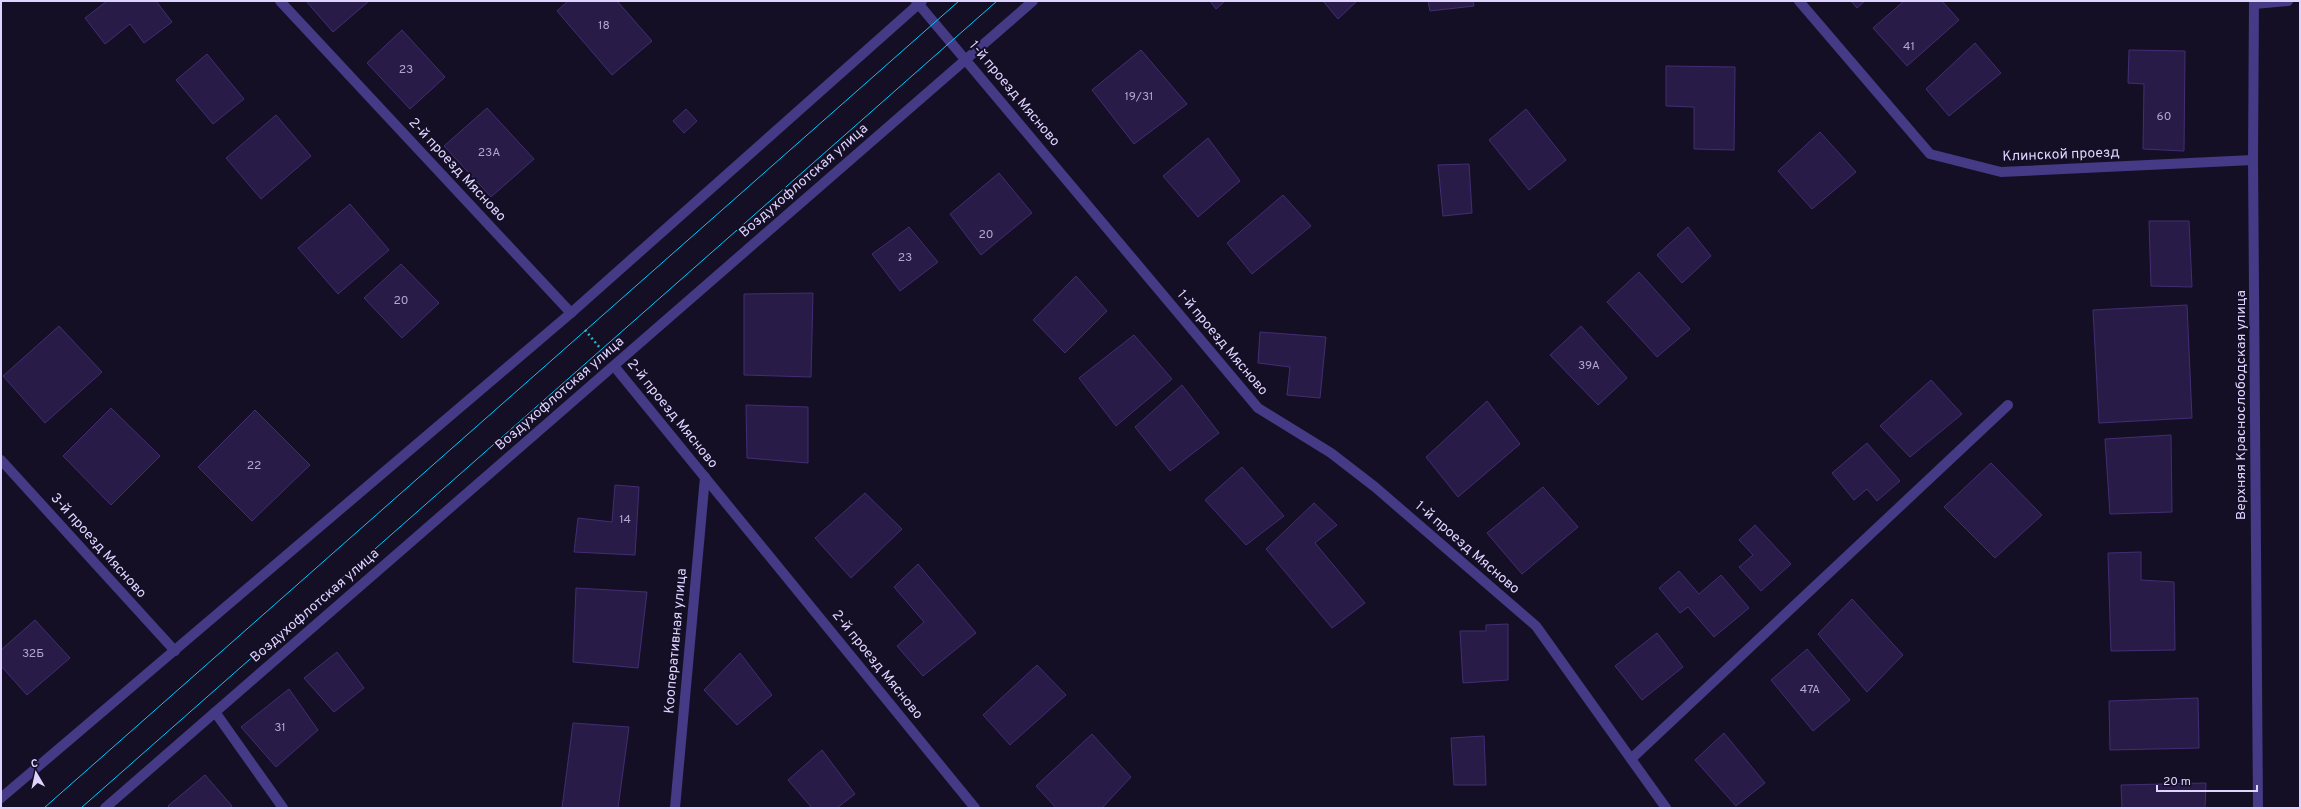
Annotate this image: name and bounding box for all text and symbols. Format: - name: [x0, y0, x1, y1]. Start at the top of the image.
- house number: 18: [598, 18, 610, 34]
- street label: 1-й проезд Мясново: [965, 38, 1063, 150]
- house number: 41: [1903, 39, 1915, 55]
- house number: 23: [399, 62, 413, 78]
- house number: 19/31: [1124, 89, 1154, 105]
- house number: 60: [2157, 109, 2171, 125]
- street label: 2-й проезд Мясново: [405, 115, 510, 225]
- street label: Воздухофлотская улица: [736, 120, 872, 242]
- street label: Клинской проезд: [2002, 144, 2120, 166]
- house number: 23А: [478, 145, 500, 161]
- house number: 20: [978, 227, 994, 243]
- house number: 23: [898, 250, 912, 266]
- street label: 1-й проезд Мясново: [1173, 287, 1271, 399]
- street label: Верхняя Краснослободская улица: [2233, 290, 2250, 520]
- house number: 20: [393, 293, 409, 309]
- street label: Воздухофлотская улица: [492, 333, 628, 455]
- street label: 2-й проезд Мясново: [623, 356, 721, 472]
- house number: 39А: [1578, 358, 1600, 374]
- house number: 22: [247, 458, 261, 474]
- street label: 3-й проезд Мясново: [46, 490, 150, 602]
- street label: 1-й проезд Мясново: [1411, 498, 1523, 598]
- house number: 14: [619, 512, 631, 528]
- street label: Воздухофлотская улица: [247, 545, 383, 667]
- street label: Кооперативная улица: [661, 568, 691, 714]
- street label: 2-й проезд Мясново: [828, 607, 926, 723]
- house number: 32Б: [22, 646, 44, 662]
- house number: 47А: [1800, 682, 1820, 698]
- house number: 31: [274, 720, 286, 736]
- north arrow: [16, 753, 56, 793]
- text: С: [30, 757, 39, 772]
- scale bar: [2157, 767, 2257, 793]
- text: 20 m: [2163, 774, 2191, 790]

